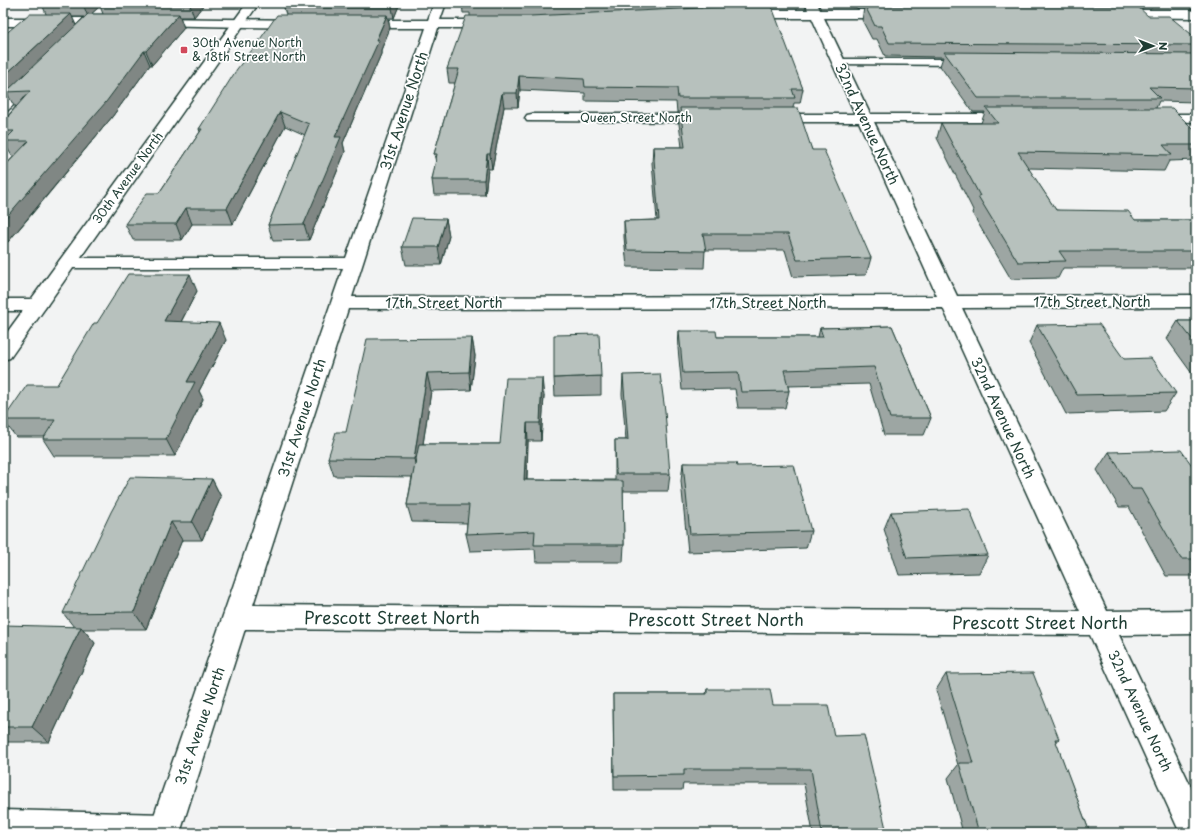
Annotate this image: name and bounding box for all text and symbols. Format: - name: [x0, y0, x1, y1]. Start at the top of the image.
- north arrow: [1133, 26, 1173, 66]
- place label: 30th Avenue North & 18th Street North: [192, 33, 306, 65]
- text: N: [1155, 42, 1172, 51]
- marker: 30th Avenue North & 18th Street North: [179, 45, 189, 55]
- street label: 31st Avenue North: [374, 49, 433, 173]
- street label: 32nd Avenue North: [830, 59, 905, 188]
- street label: Queen Street North: [580, 108, 692, 126]
- street label: 30th Avenue North: [88, 128, 167, 227]
- street label: 17th Street North: [1033, 291, 1151, 312]
- street label: 17th Street North: [385, 292, 503, 313]
- street label: 17th Street North: [709, 292, 827, 313]
- street label: 32nd Avenue North: [966, 353, 1041, 482]
- street label: 31st Avenue North: [272, 356, 331, 480]
- street label: Prescott Street North: [304, 604, 480, 630]
- street label: Prescott Street North: [628, 606, 804, 632]
- street label: Prescott Street North: [952, 609, 1128, 635]
- street label: 32nd Avenue North: [1103, 646, 1178, 775]
- street label: 31st Avenue North: [169, 664, 230, 788]

